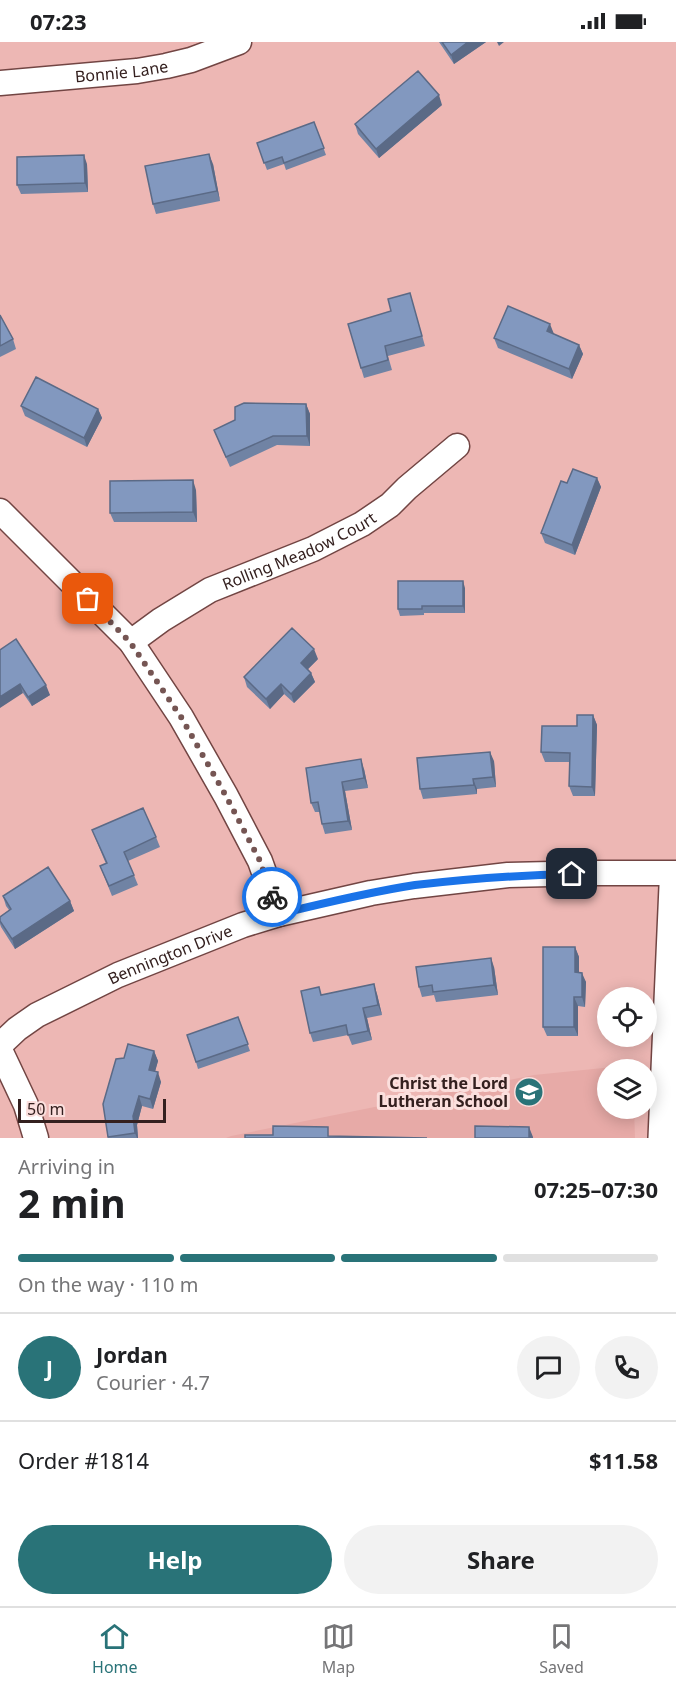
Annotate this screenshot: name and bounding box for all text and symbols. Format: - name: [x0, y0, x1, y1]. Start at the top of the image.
- text: 07:23: [30, 6, 87, 36]
- street label: Bonnie Lane: [74, 55, 170, 87]
- street label: Rolling Meadow Court: [219, 506, 381, 595]
- pin: [62, 573, 113, 624]
- icon: bag: [71, 582, 104, 615]
- pin: [546, 848, 597, 899]
- icon: home: [555, 857, 588, 890]
- courier: [242, 867, 302, 927]
- icon: bike: [256, 881, 289, 914]
- street label: Bennington Drive: [104, 919, 235, 989]
- map controls: [597, 987, 657, 1119]
- button: locate: [597, 987, 657, 1047]
- button: layers: [597, 1059, 657, 1119]
- place label: Christ the Lord Lutheran School: [379, 1072, 508, 1112]
- school or university icon: Christ the Lord Lutheran School: [513, 1076, 545, 1108]
- scale bar: [18, 1096, 166, 1124]
- text: 50 m: [27, 1098, 64, 1120]
- text: Arriving in: [18, 1153, 115, 1180]
- text: 07:25–07:30: [534, 1174, 658, 1204]
- text: 2 min: [18, 1176, 125, 1229]
- text: On the way · 110 m: [18, 1271, 198, 1298]
- button: chat: [517, 1336, 580, 1399]
- button: phone: [595, 1336, 658, 1399]
- text: Jordan: [96, 1339, 168, 1369]
- text: J: [46, 1352, 53, 1382]
- text: Courier · 4.7: [96, 1369, 210, 1396]
- text: Order #1814: [18, 1445, 149, 1475]
- text: $11.58: [589, 1445, 658, 1475]
- button: Help: [18, 1525, 332, 1594]
- button: Share: [344, 1525, 658, 1594]
- tab: Home: [92, 1620, 138, 1678]
- tab: Map: [322, 1620, 355, 1678]
- tab: Saved: [539, 1620, 584, 1678]

